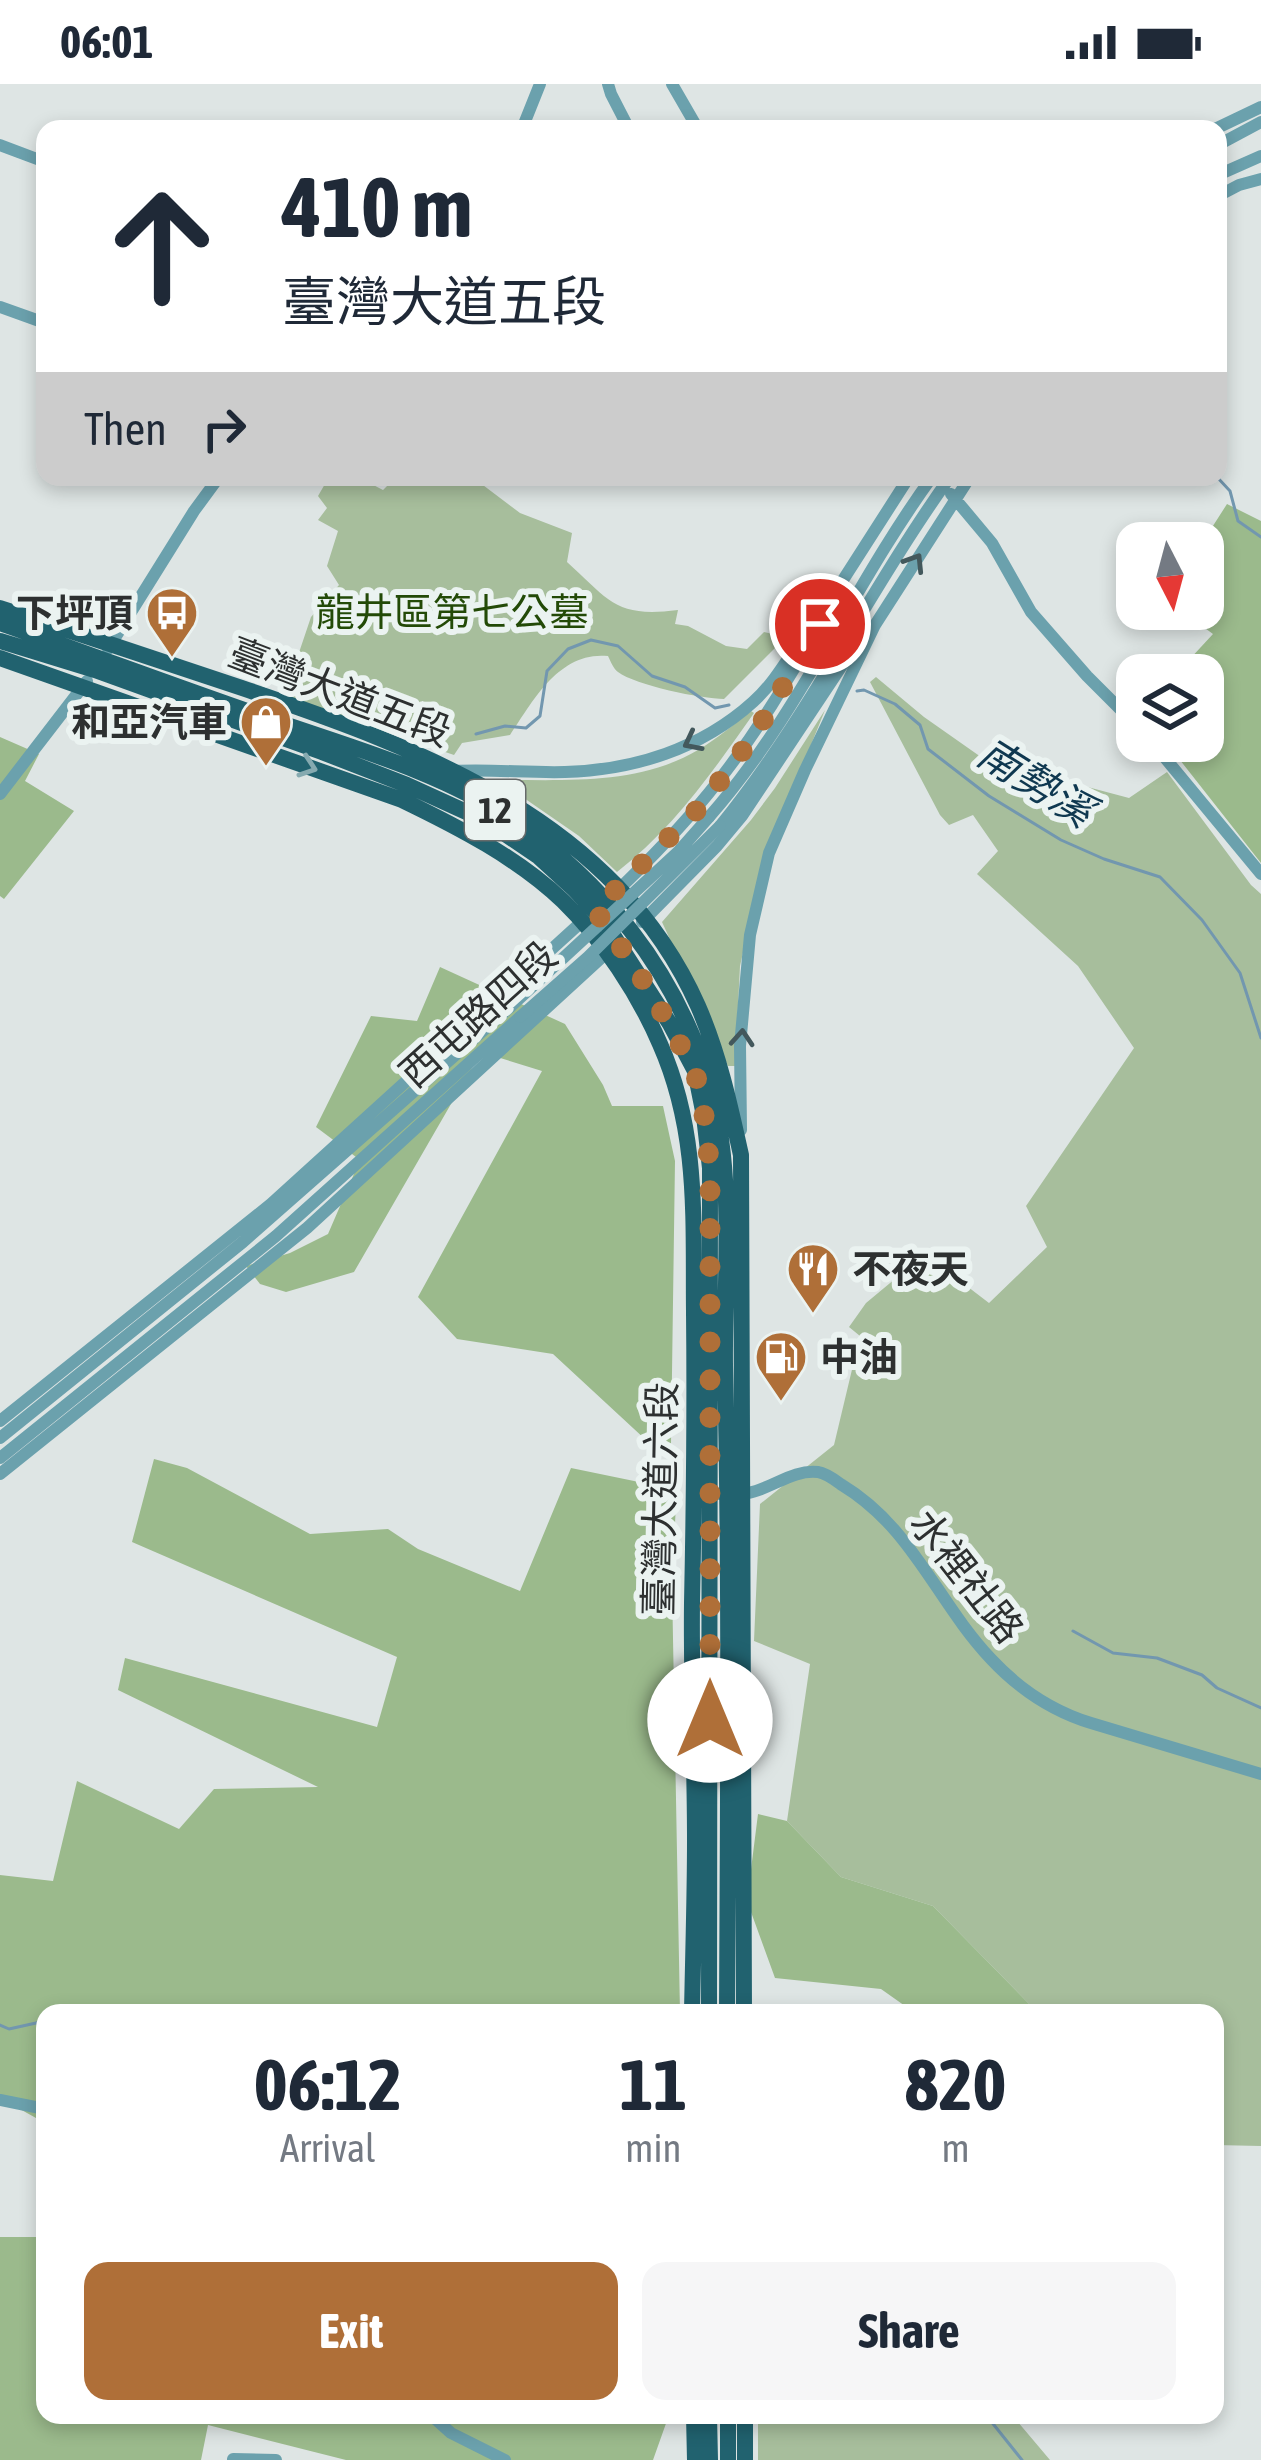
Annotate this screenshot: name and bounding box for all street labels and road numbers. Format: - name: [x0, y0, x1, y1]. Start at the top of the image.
- street label: 臺灣大道五段: [223, 630, 457, 754]
- road number: 12: [465, 780, 525, 840]
- street label: 西屯路四段: [391, 932, 565, 1096]
- street label: 臺灣大道六段: [636, 1382, 684, 1616]
- street label: 水裡社路: [902, 1501, 1032, 1651]

